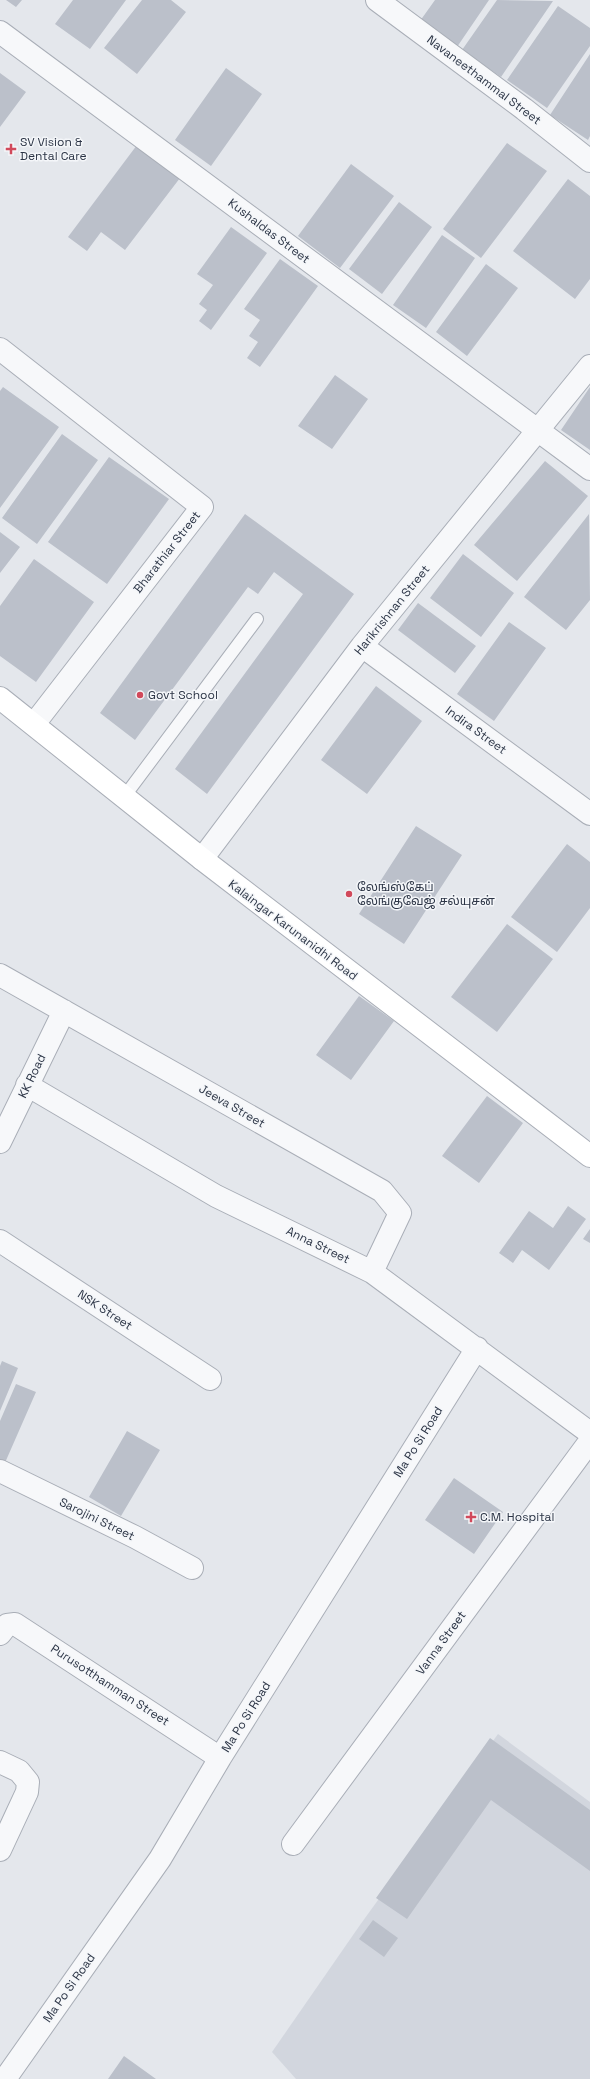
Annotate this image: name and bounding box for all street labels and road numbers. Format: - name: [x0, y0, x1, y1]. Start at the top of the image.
- street label: Navaneethammal Street: [424, 32, 544, 128]
- street label: Kushaldas Street: [225, 195, 313, 267]
- street label: Bharathiar Street: [130, 508, 204, 596]
- street label: Harikrishnan Street: [351, 562, 433, 658]
- street label: Indira Street: [442, 702, 510, 758]
- street label: Kalaingar Karunanidhi Road: [225, 876, 361, 984]
- street label: KK Road: [14, 1051, 50, 1101]
- street label: Jeeva Street: [196, 1081, 268, 1131]
- street label: Anna Street: [284, 1223, 352, 1267]
- street label: NSK Street: [74, 1286, 136, 1334]
- street label: Ma Po Si Road: [390, 1404, 446, 1480]
- street label: Sarojini Street: [57, 1494, 137, 1544]
- street label: Vanna Street: [412, 1608, 470, 1678]
- street label: Purusotthamman Street: [48, 1641, 172, 1729]
- street label: Ma Po Si Road: [218, 1679, 274, 1755]
- street label: Ma Po Si Road: [39, 1950, 99, 2026]

